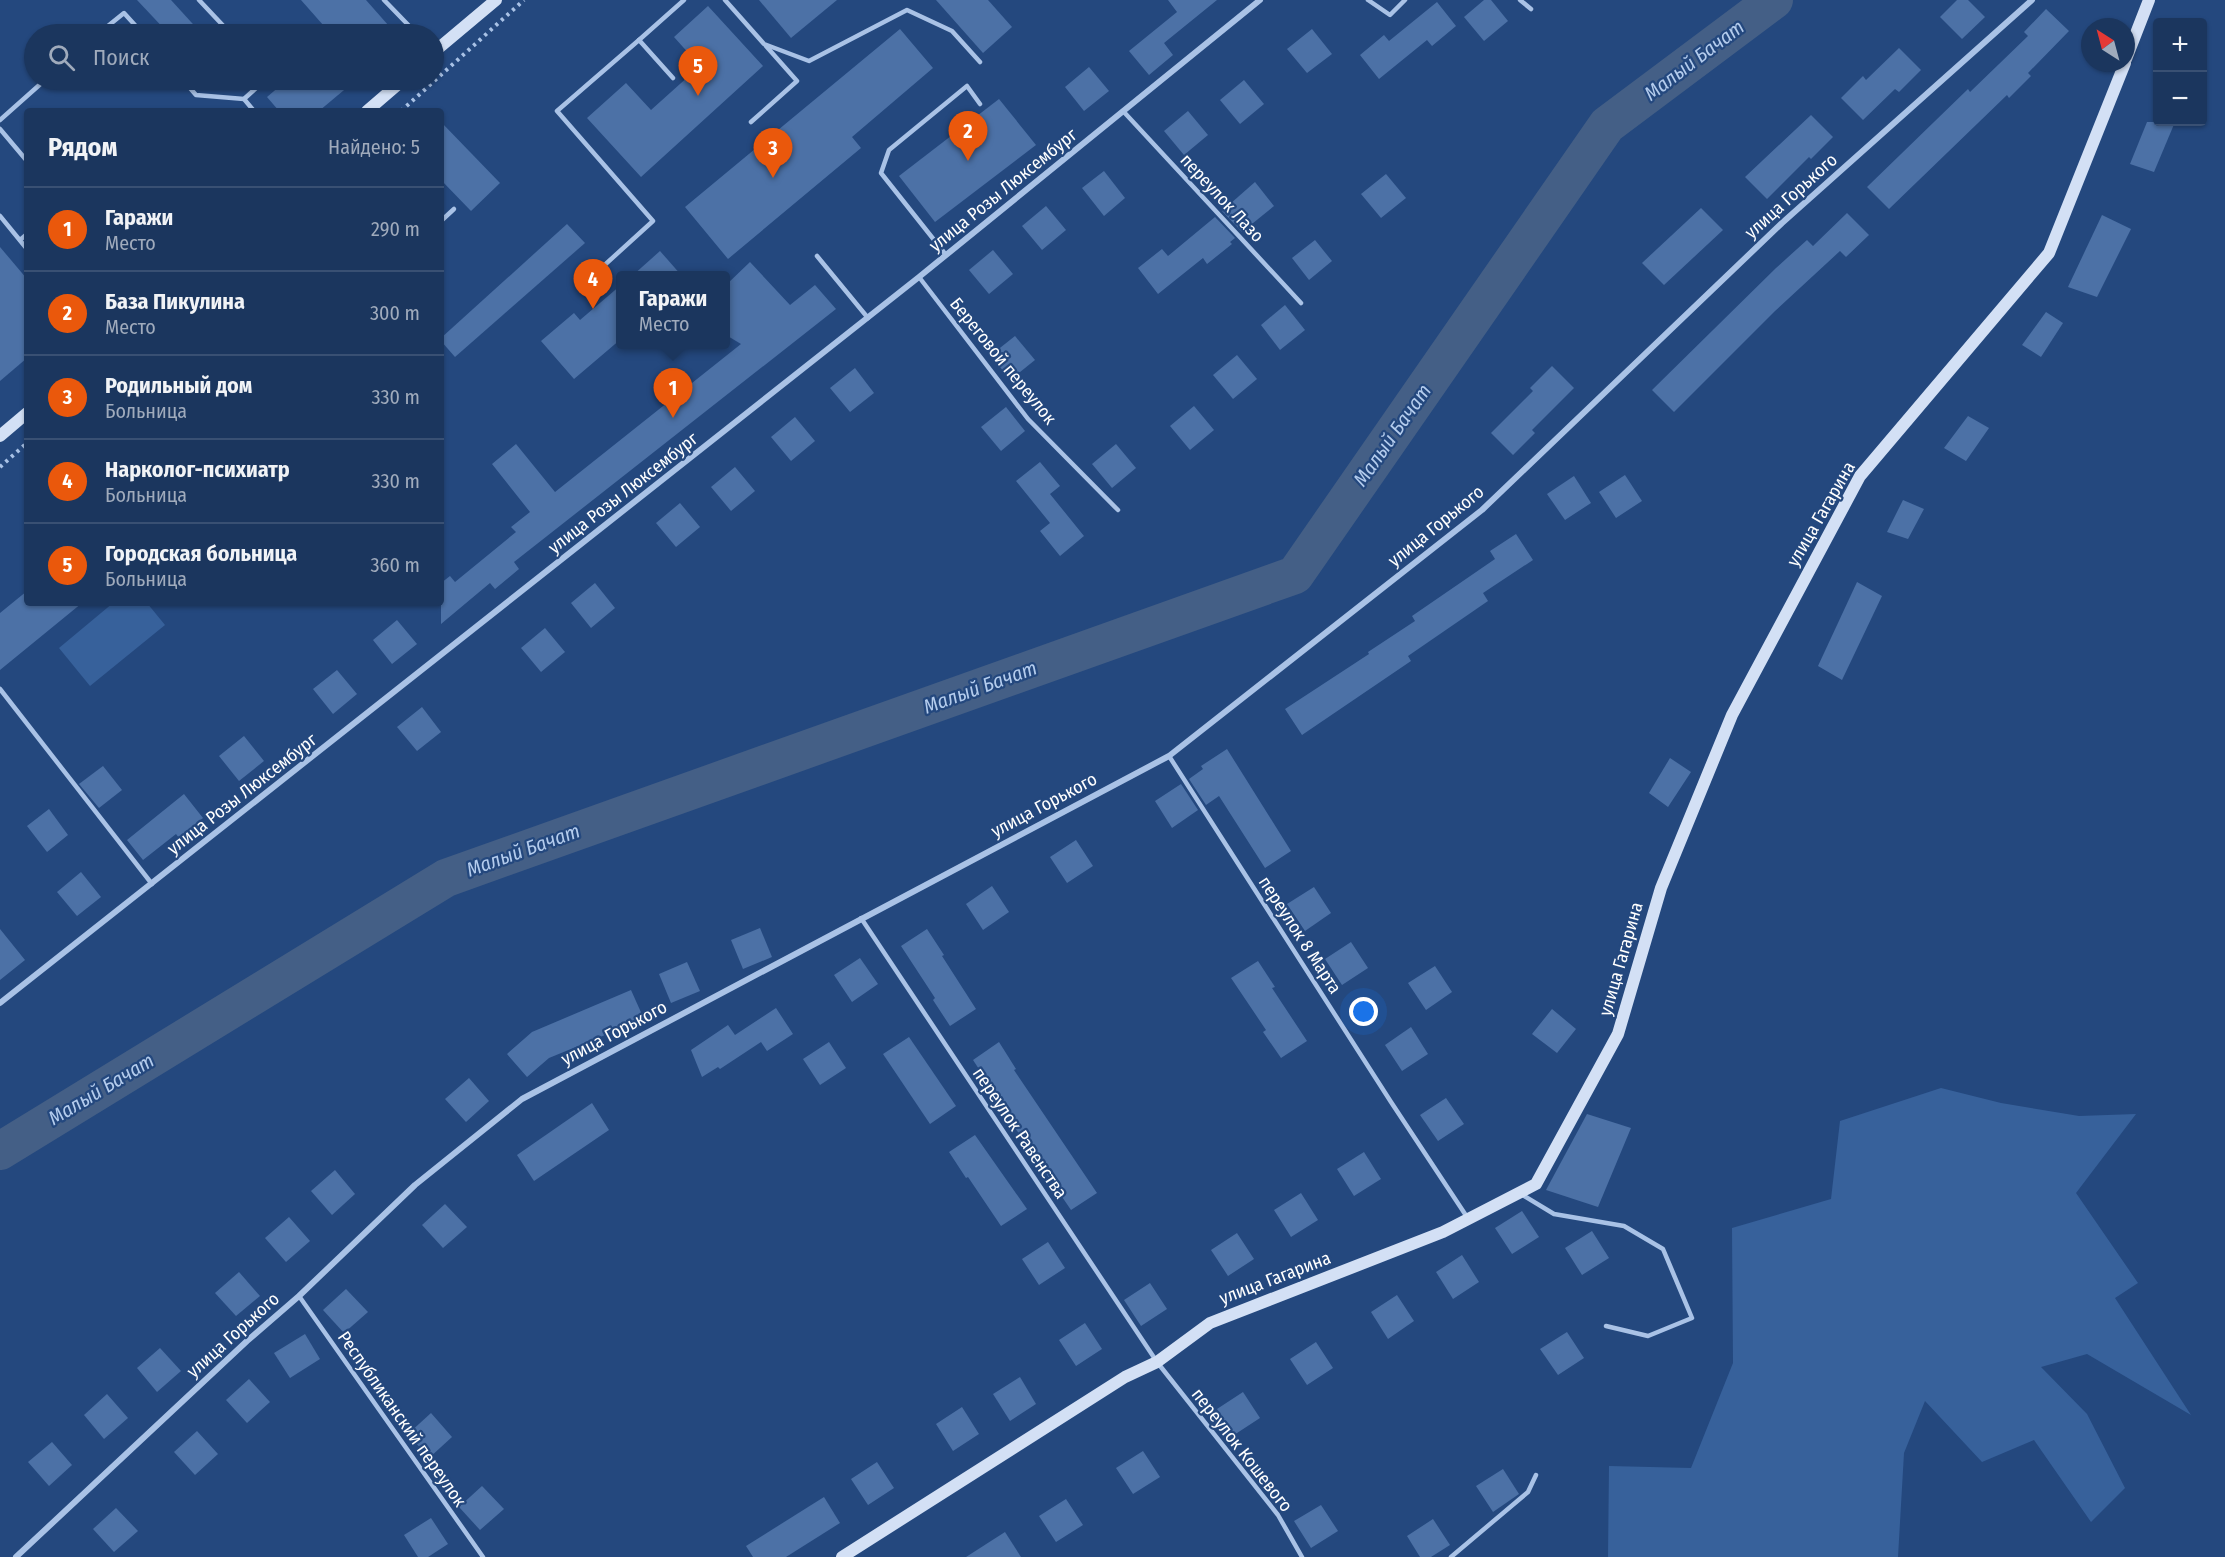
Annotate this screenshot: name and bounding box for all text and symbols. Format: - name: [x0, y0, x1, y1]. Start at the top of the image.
- water label: Малый Бачат: [1639, 15, 1749, 105]
- north arrow: [2081, 18, 2135, 72]
- map controls: [2153, 18, 2207, 126]
- button: +: [2153, 18, 2207, 72]
- search box: [24, 24, 444, 90]
- icon: search: [45, 41, 78, 74]
- text: Поиск: [93, 44, 149, 71]
- pin: 5: [678, 46, 718, 96]
- button: −: [2153, 72, 2207, 126]
- pin: 2: [948, 112, 988, 161]
- street label: улица Розы Люксембург: [925, 124, 1081, 256]
- pin: 3: [754, 128, 792, 178]
- text: Рядом: [48, 132, 117, 163]
- text: Найдено: 5: [328, 135, 420, 159]
- street label: переулок Лазо: [1175, 149, 1269, 247]
- street label: улица Горького: [1740, 149, 1842, 243]
- text: Гаражи: [105, 204, 173, 231]
- text: 1: [63, 217, 72, 241]
- text: 290 m: [371, 217, 420, 241]
- text: Место: [105, 231, 156, 255]
- pin: 4: [574, 260, 612, 309]
- popup: [616, 271, 730, 349]
- text: Гаражи: [639, 285, 707, 312]
- text: База Пикулина: [105, 288, 245, 315]
- street label: Береговой переулок: [945, 293, 1061, 429]
- text: 2: [63, 301, 72, 325]
- text: 300 m: [370, 301, 420, 325]
- text: Место: [639, 312, 690, 336]
- text: Место: [105, 315, 156, 339]
- pin: 1: [654, 368, 692, 418]
- text: Родильный дом: [105, 372, 252, 399]
- water label: Малый Бачат: [1348, 379, 1436, 491]
- text: 3: [63, 385, 72, 409]
- text: 330 m: [371, 385, 420, 409]
- text: Больница: [105, 399, 187, 423]
- street label: улица Розы Люксембург: [544, 428, 702, 558]
- text: Нарколог-психиатр: [105, 456, 290, 483]
- street label: улица Гагарина: [1782, 458, 1860, 570]
- text: 4: [62, 469, 73, 493]
- text: 330 m: [371, 469, 420, 493]
- street label: улица Горького: [1384, 481, 1488, 571]
- text: Больница: [105, 483, 187, 507]
- text: Городская больница: [105, 540, 297, 567]
- text: 5: [63, 553, 72, 577]
- text: 360 m: [371, 553, 420, 577]
- text: Больница: [105, 567, 187, 591]
- water label: Малый Бачат: [920, 655, 1040, 719]
- street label: улица Розы Люксембург: [163, 729, 321, 859]
- street label: улица Горького: [987, 768, 1101, 842]
- water label: Малый Бачат: [463, 818, 583, 882]
- street label: переулок 8 Марта: [1254, 872, 1346, 998]
- street label: улица Гагарина: [1594, 899, 1648, 1018]
- street label: улица Горького: [557, 996, 671, 1070]
- your location: [1349, 997, 1378, 1026]
- water label: Малый Бачат: [44, 1048, 158, 1130]
- street label: переулок Равенства: [968, 1063, 1072, 1203]
- street label: улица Гагарина: [1216, 1247, 1334, 1309]
- street label: улица Горького: [182, 1288, 284, 1382]
- street label: Республиканский переулок: [333, 1327, 471, 1511]
- street label: переулок Кошевого: [1187, 1384, 1297, 1516]

